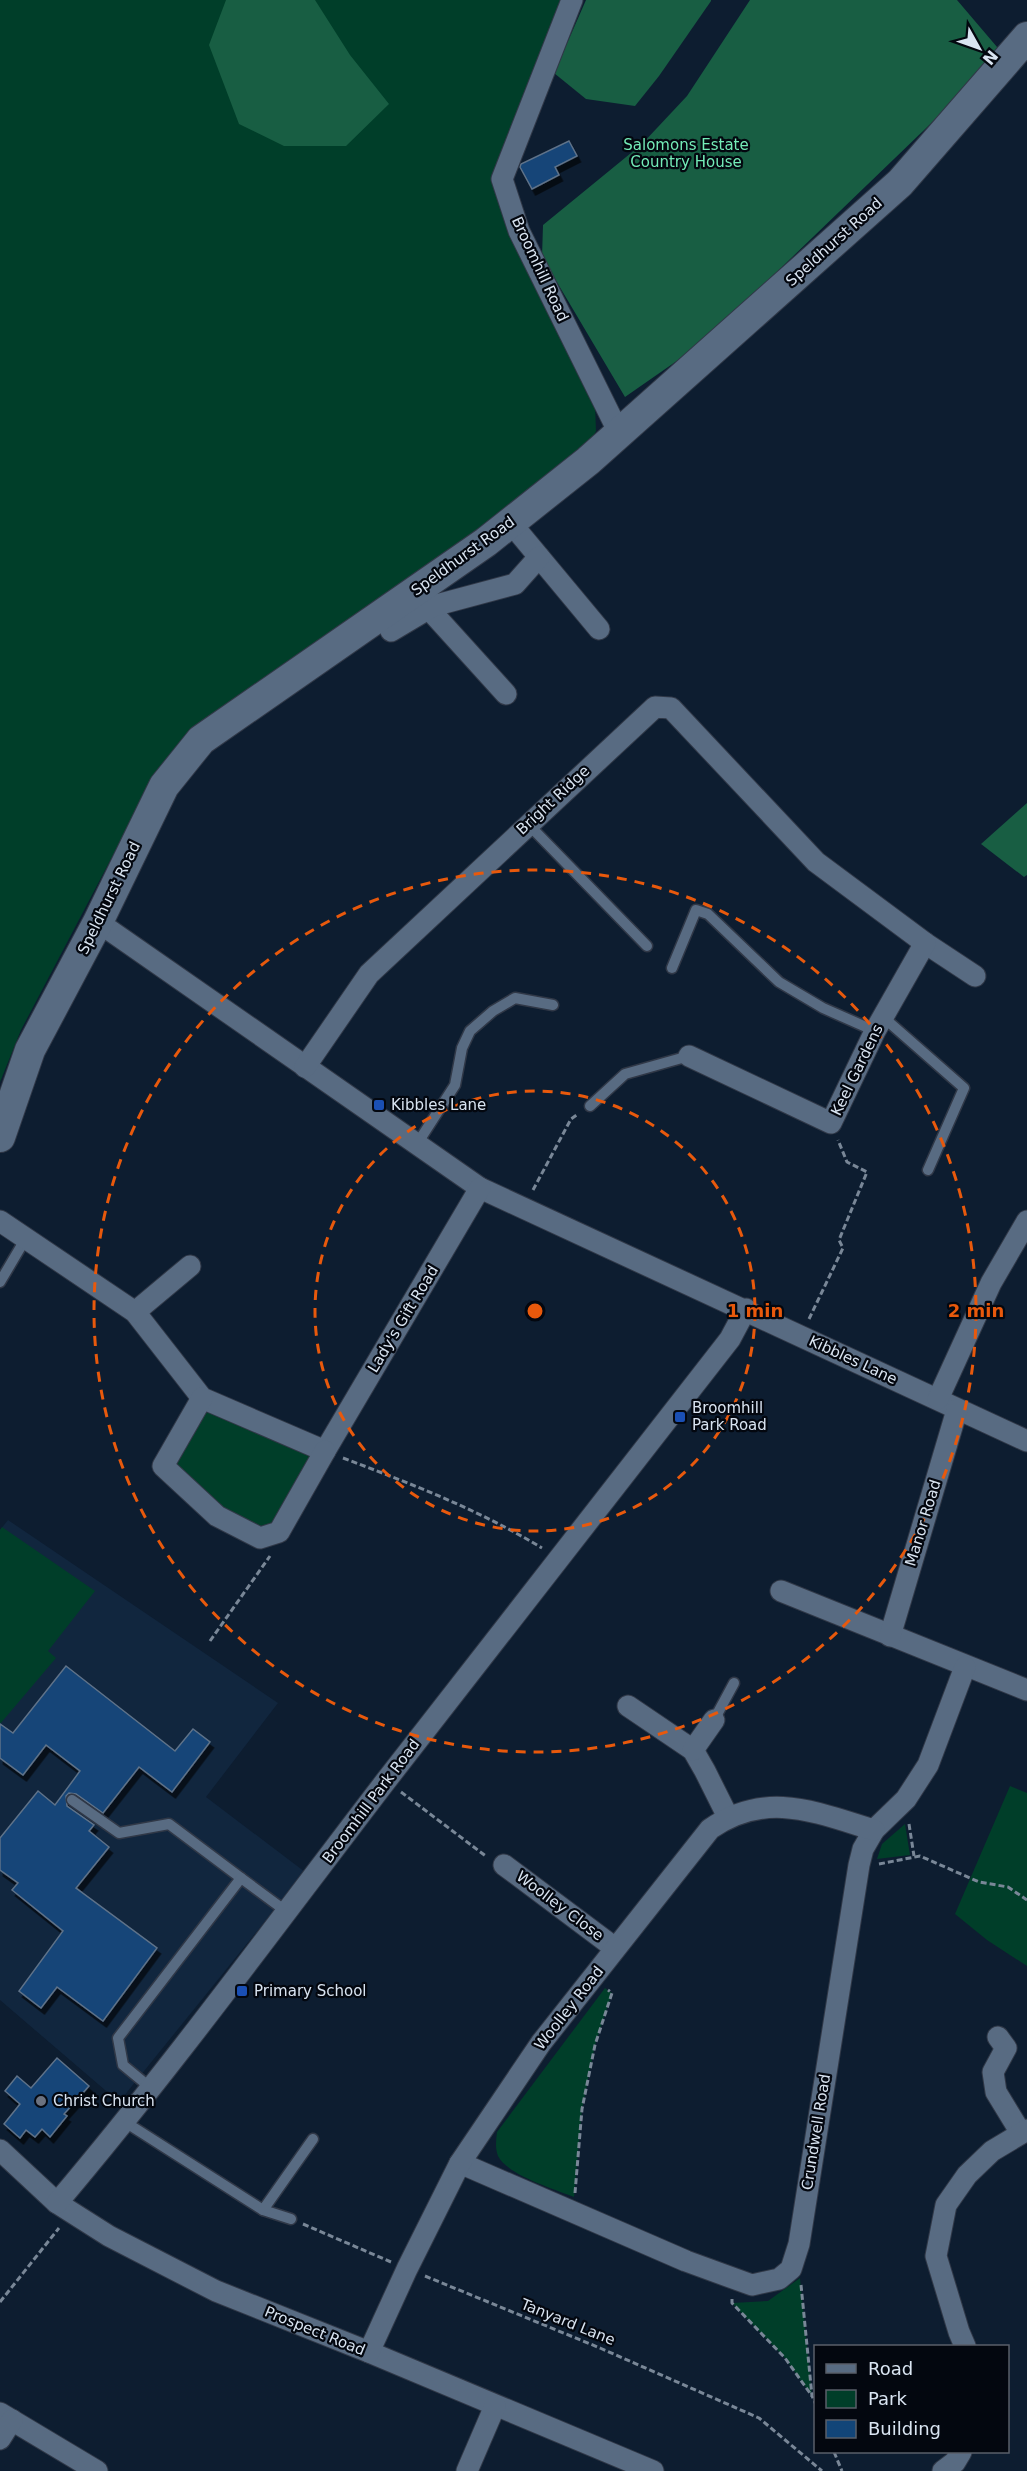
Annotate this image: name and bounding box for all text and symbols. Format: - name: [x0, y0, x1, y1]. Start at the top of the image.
- north arrow: [949, 18, 1009, 78]
- text: N: [979, 46, 1002, 69]
- park label: Salomons Estate Country House: [623, 136, 749, 171]
- street label: Speldhurst Road: [782, 194, 886, 290]
- street label: Broomhill Road: [508, 214, 572, 324]
- street label: Speldhurst Road: [408, 512, 518, 600]
- street label: Bright Ridge: [513, 762, 593, 838]
- street label: Speldhurst Road: [74, 839, 144, 957]
- street label: Keel Gardens: [827, 1021, 887, 1119]
- place label: Kibbles Lane: [391, 1096, 486, 1114]
- marker: Kibbles Lane: [372, 1098, 386, 1112]
- street label: Lady's Gift Road: [364, 1262, 442, 1376]
- text: 1 min: [727, 1300, 783, 1321]
- text: 2 min: [948, 1300, 1004, 1321]
- centre of rings: [525, 1301, 545, 1321]
- street label: Kibbles Lane: [806, 1332, 900, 1388]
- place label: Broomhill Park Road: [692, 1399, 767, 1434]
- marker: Broomhill Park Road: [673, 1410, 687, 1424]
- street label: Manor Road: [901, 1478, 945, 1568]
- street label: Broomhill Park Road: [318, 1735, 424, 1867]
- street label: Woolley Close: [513, 1867, 607, 1945]
- street label: Woolley Road: [531, 1963, 607, 2053]
- place label: Primary School: [254, 1982, 367, 2000]
- marker: Primary School: [235, 1984, 249, 1998]
- street label: Crundwell Road: [798, 2073, 834, 2191]
- place label: Christ Church: [53, 2092, 155, 2110]
- marker: Christ Church: [34, 2094, 48, 2108]
- street label: Tanyard Lane: [517, 2295, 618, 2349]
- street label: Prospect Road: [262, 2303, 368, 2359]
- legend: [814, 2345, 1009, 2453]
- text: Road: [868, 2358, 913, 2379]
- text: Park: [868, 2388, 907, 2409]
- text: Building: [868, 2418, 941, 2439]

